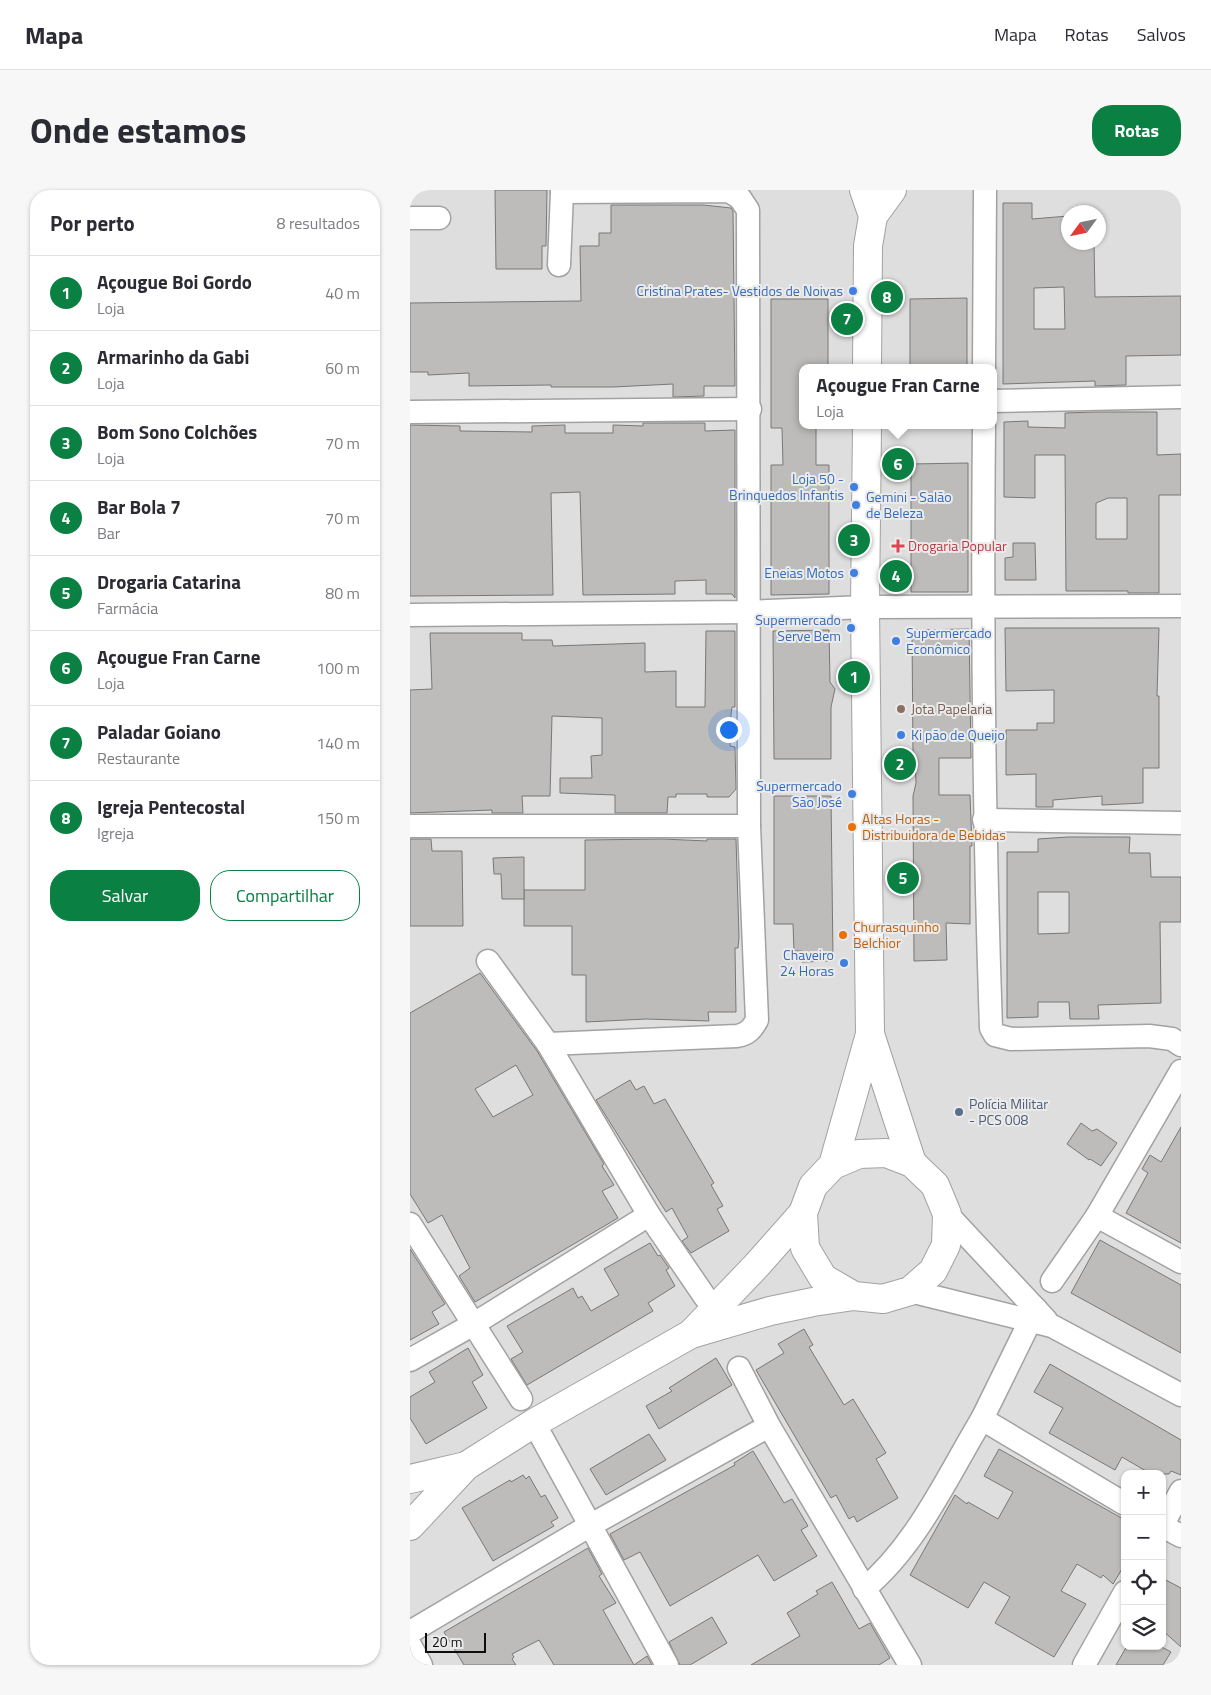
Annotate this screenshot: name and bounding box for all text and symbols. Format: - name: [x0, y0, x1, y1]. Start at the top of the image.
- text: Mapa: [25, 17, 83, 53]
- text: Mapa: [994, 21, 1037, 48]
- text: Rotas: [1065, 21, 1109, 48]
- text: Salvos: [1137, 21, 1186, 48]
- text: Onde estamos: [30, 103, 246, 157]
- button: Rotas: [1092, 105, 1181, 156]
- north arrow: [1061, 205, 1106, 250]
- text: Por perto: [50, 207, 135, 239]
- text: 8 resultados: [276, 211, 360, 235]
- text: Açougue Boi Gordo: [97, 267, 252, 296]
- pin: 8: [871, 278, 903, 316]
- place label: Cristina Prates- Vestidos de Noivas: [637, 280, 843, 301]
- text: 1: [62, 281, 70, 305]
- text: 40 m: [325, 281, 360, 305]
- marker: Cristina Prates- Vestidos de Noivas: [847, 285, 859, 297]
- text: Loja: [97, 296, 125, 320]
- pin: 7: [831, 300, 863, 338]
- text: Armarinho da Gabi: [97, 342, 249, 371]
- text: 2: [62, 356, 70, 380]
- text: 60 m: [325, 356, 360, 380]
- popup: [799, 364, 997, 429]
- text: Açougue Fran Carne: [816, 370, 980, 399]
- text: Loja: [97, 371, 125, 395]
- text: Loja: [816, 399, 844, 423]
- text: Bom Sono Colchões: [97, 417, 257, 446]
- text: 3: [62, 431, 70, 455]
- text: 70 m: [325, 431, 360, 455]
- pin: 6: [882, 445, 914, 483]
- text: Loja: [97, 446, 125, 470]
- place label: Loja 50 - Brinquedos Infantis: [729, 468, 844, 505]
- marker: Loja 50 - Brinquedos Infantis: [848, 481, 860, 493]
- place label: Gemini - Salão de Beleza: [866, 486, 952, 523]
- text: Bar Bola 7: [97, 492, 181, 521]
- marker: Gemini - Salão de Beleza: [850, 499, 862, 511]
- text: 4: [62, 506, 70, 530]
- text: 70 m: [325, 506, 360, 530]
- text: Bar: [97, 521, 120, 545]
- pin: 3: [838, 521, 870, 559]
- place label: Drogaria Popular: [908, 535, 1007, 556]
- marker: Drogaria Popular: [892, 540, 904, 552]
- pin: 4: [880, 557, 912, 595]
- place label: Eneias Motos: [764, 562, 844, 583]
- text: Drogaria Catarina: [97, 567, 241, 596]
- marker: Eneias Motos: [848, 567, 860, 579]
- text: 5: [62, 581, 70, 605]
- text: 80 m: [325, 581, 360, 605]
- text: Farmácia: [97, 596, 158, 620]
- place label: Supermercado Serve Bem: [755, 609, 841, 646]
- marker: Supermercado Serve Bem: [845, 622, 857, 634]
- place label: Supermercado Econômico: [906, 622, 992, 659]
- marker: Supermercado Econômico: [890, 635, 902, 647]
- text: Açougue Fran Carne: [97, 642, 260, 671]
- text: 6: [62, 656, 70, 680]
- text: 100 m: [316, 656, 360, 680]
- pin: 1: [838, 658, 870, 696]
- text: Loja: [97, 671, 125, 695]
- place label: Jota Papelaria: [911, 698, 992, 719]
- marker: Jota Papelaria: [895, 703, 907, 715]
- text: Paladar Goiano: [97, 717, 221, 746]
- your location: [716, 717, 742, 743]
- place label: Ki pão de Queijo: [911, 724, 1005, 745]
- marker: Ki pão de Queijo: [895, 729, 907, 741]
- text: 7: [62, 731, 70, 755]
- text: 140 m: [316, 731, 360, 755]
- pin: 2: [884, 745, 916, 783]
- text: Restaurante: [97, 746, 180, 770]
- place label: Supermercado São José: [756, 775, 842, 812]
- marker: Supermercado São José: [846, 788, 858, 800]
- text: Igreja Pentecostal: [97, 792, 245, 821]
- text: 8: [62, 806, 70, 830]
- text: 150 m: [316, 806, 360, 830]
- place label: Altas Horas - Distribuidora de Bebidas: [862, 808, 1006, 845]
- text: Igreja: [97, 821, 134, 845]
- marker: Altas Horas - Distribuidora de Bebidas: [846, 821, 858, 833]
- pin: 5: [887, 859, 919, 897]
- button: Salvar: [50, 870, 200, 921]
- button: Compartilhar: [210, 870, 360, 921]
- place label: Churrasquinho Belchior: [853, 916, 939, 953]
- marker: Churrasquinho Belchior: [837, 929, 849, 941]
- place label: Chaveiro 24 Horas: [780, 944, 834, 981]
- marker: Chaveiro 24 Horas: [838, 957, 850, 969]
- place label: Polícia Militar - PCS 008: [969, 1093, 1048, 1130]
- marker: Polícia Militar - PCS 008: [953, 1106, 965, 1118]
- map controls: [1121, 1470, 1166, 1650]
- button: +: [1121, 1470, 1166, 1515]
- button: −: [1121, 1515, 1166, 1560]
- button: locate: [1121, 1560, 1166, 1605]
- button: layers: [1121, 1605, 1166, 1650]
- scale bar: [425, 1630, 486, 1653]
- text: 20 m: [432, 1631, 462, 1652]

